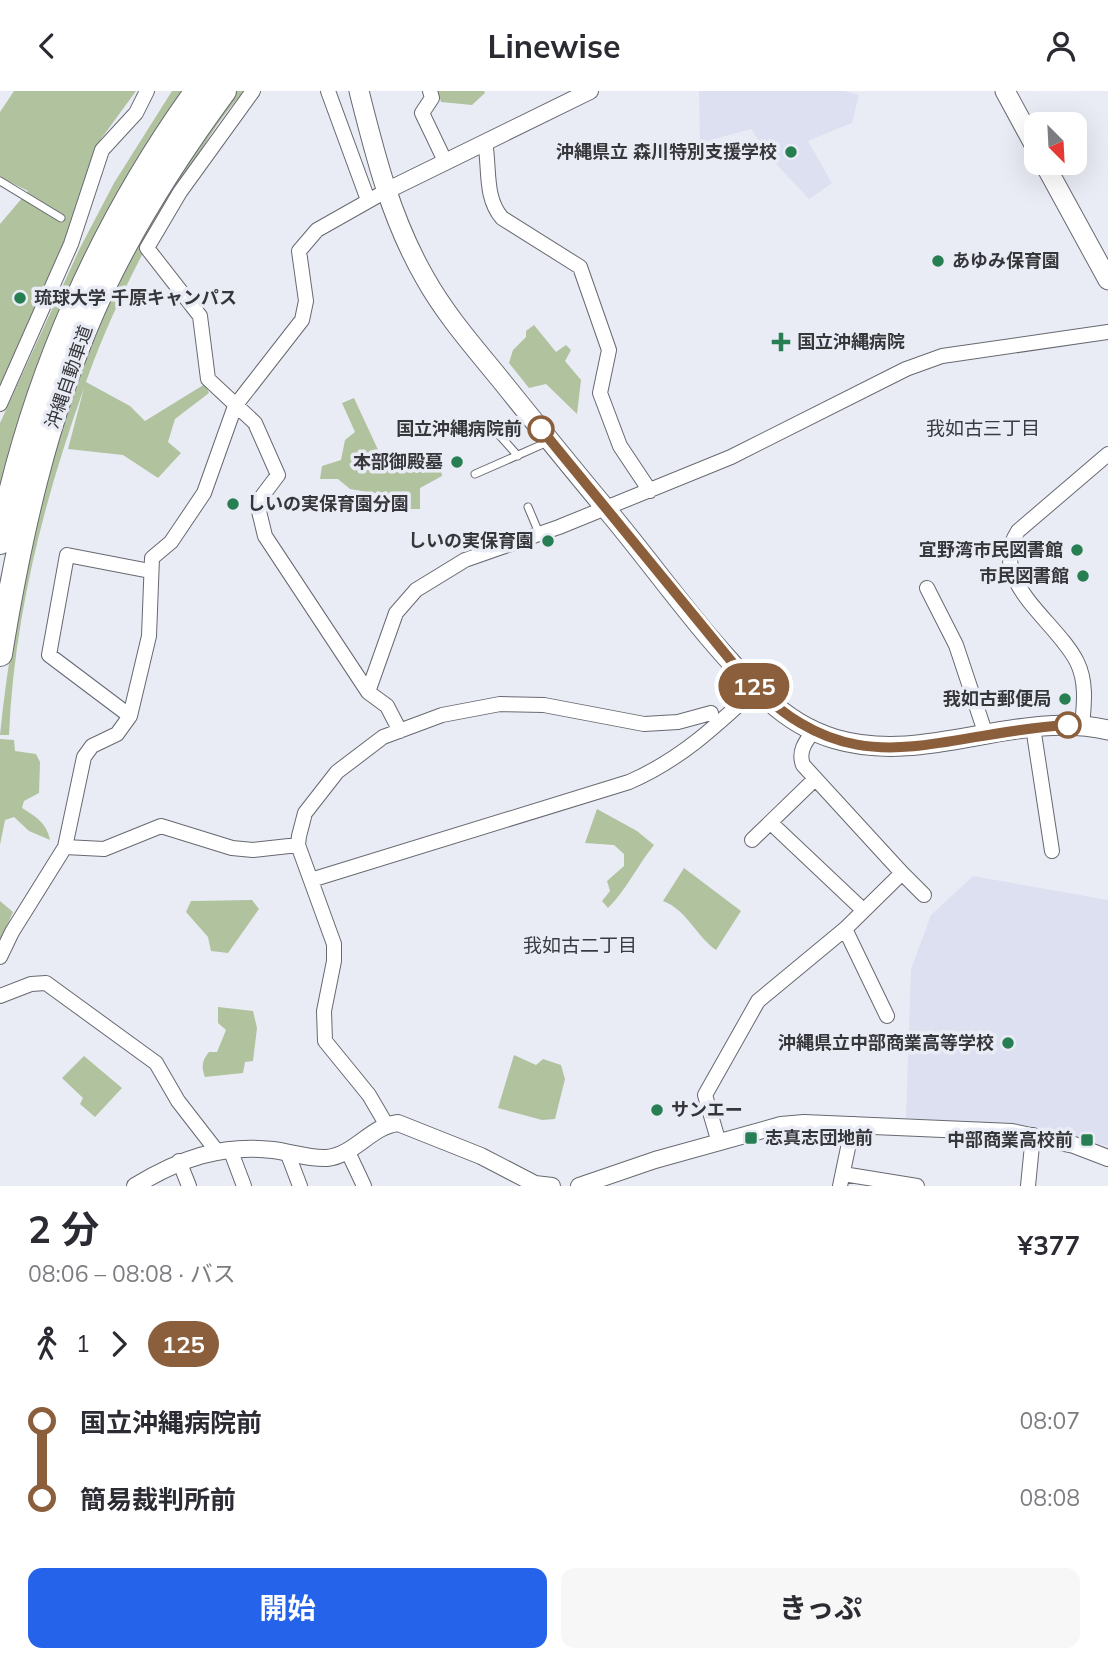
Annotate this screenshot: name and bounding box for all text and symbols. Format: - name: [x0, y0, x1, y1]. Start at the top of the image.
- text: Linewise: [487, 26, 621, 66]
- icon: back: [28, 27, 66, 65]
- icon: person: [1042, 27, 1080, 65]
- north arrow: [1024, 112, 1087, 175]
- map controls: [1024, 112, 1087, 175]
- place label: 沖縄県立 森川特別支援学校: [556, 140, 777, 163]
- marker: 沖縄県立 森川特別支援学校: [783, 144, 799, 160]
- place label: あゆみ保育園: [952, 249, 1060, 272]
- marker: あゆみ保育園: [930, 253, 946, 269]
- place label: 琉球大学 千原キャンパス: [34, 286, 237, 309]
- marker: 琉球大学 千原キャンパス: [12, 290, 28, 306]
- street label: 沖縄自動車道: [40, 322, 97, 432]
- place label: 国立沖縄病院: [797, 330, 905, 353]
- marker: 国立沖縄病院: [771, 332, 791, 352]
- marker: 国立沖縄病院前: [528, 416, 554, 442]
- district label: 我如古三丁目: [926, 416, 1040, 440]
- place label: 国立沖縄病院前: [396, 417, 522, 440]
- place label: 本部御殿墓: [353, 450, 443, 473]
- marker: 本部御殿墓: [449, 454, 465, 470]
- place label: しいの実保育園分園: [247, 492, 409, 515]
- marker: しいの実保育園分園: [225, 496, 241, 512]
- place label: しいの実保育園: [408, 529, 534, 552]
- marker: しいの実保育園: [540, 533, 556, 549]
- place label: 宜野湾市民図書館: [919, 538, 1063, 561]
- marker: 宜野湾市民図書館: [1069, 542, 1085, 558]
- place label: 市民図書館: [979, 564, 1069, 587]
- marker: 市民図書館: [1075, 568, 1091, 584]
- line badge: 125: [714, 663, 794, 709]
- text: 125: [732, 671, 776, 701]
- place label: 我如古郵便局: [943, 687, 1051, 710]
- marker: 我如古郵便局: [1057, 691, 1073, 707]
- unlabelled marker: [1055, 712, 1081, 738]
- district label: 我如古二丁目: [523, 933, 637, 957]
- place label: 沖縄県立中部商業高等学校: [778, 1031, 994, 1054]
- marker: 沖縄県立中部商業高等学校: [1000, 1035, 1016, 1051]
- place label: サンエー: [671, 1098, 743, 1121]
- marker: サンエー: [649, 1102, 665, 1118]
- place label: 志真志団地前: [765, 1126, 873, 1149]
- place label: 中部商業高校前: [947, 1128, 1073, 1151]
- marker: 志真志団地前: [743, 1130, 759, 1146]
- marker: 中部商業高校前: [1079, 1132, 1095, 1148]
- text: 2 分: [28, 1205, 99, 1253]
- text: ¥377: [1018, 1229, 1080, 1262]
- text: 08:06 – 08:08 · バス: [28, 1259, 236, 1288]
- icon: walk: [28, 1325, 66, 1363]
- icon: forward: [100, 1325, 138, 1363]
- text: 1: [76, 1329, 90, 1358]
- text: 125: [162, 1329, 205, 1359]
- text: 国立沖縄病院前: [80, 1406, 262, 1439]
- text: 08:07: [1020, 1406, 1080, 1435]
- text: 簡易裁判所前: [80, 1483, 236, 1516]
- text: 08:08: [1020, 1483, 1080, 1512]
- button: 開始: [28, 1568, 547, 1648]
- button: きっぷ: [561, 1568, 1080, 1648]

